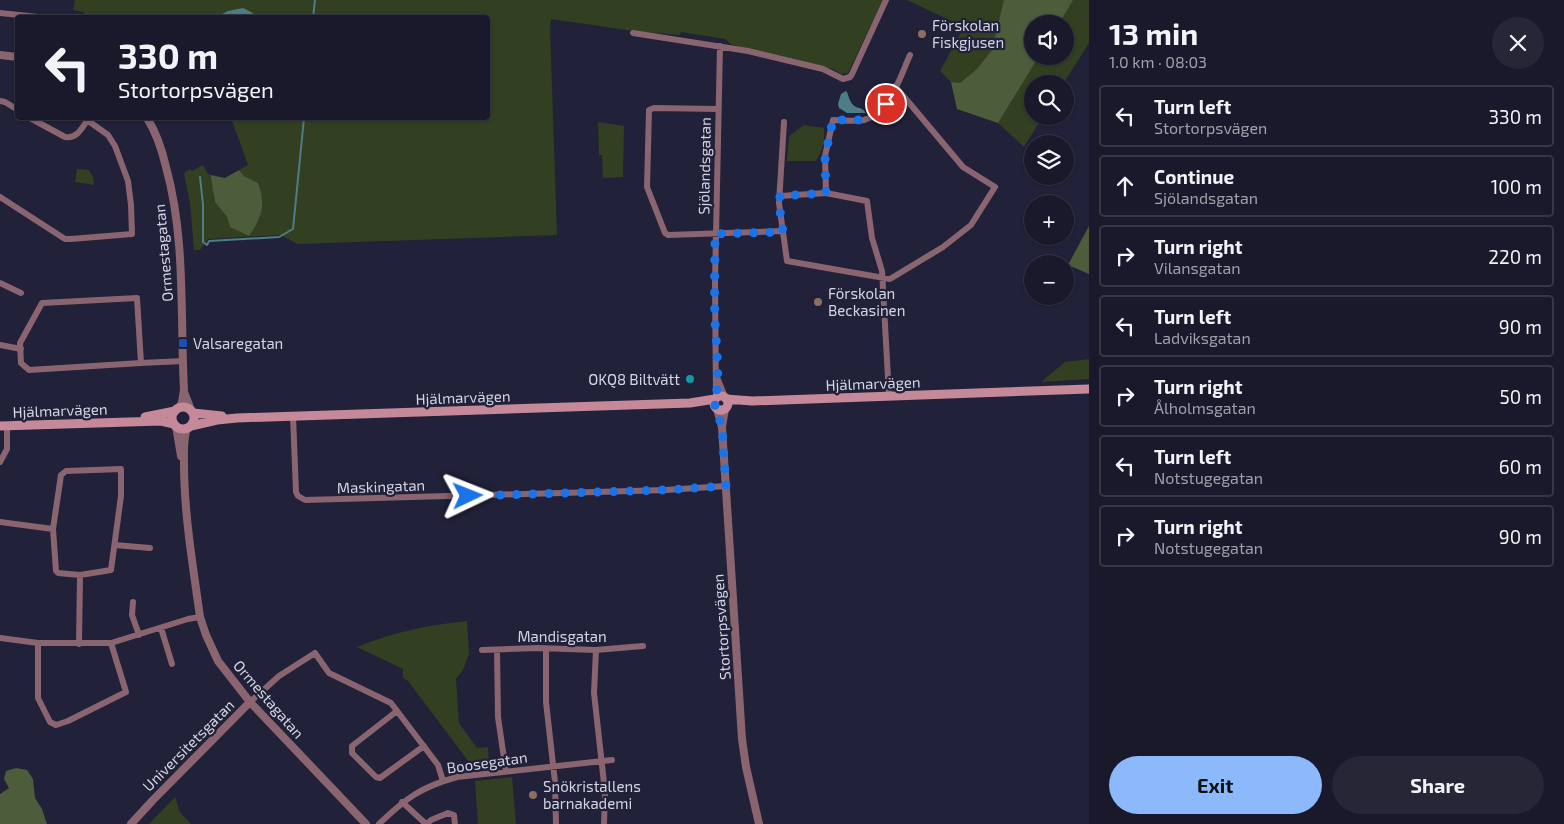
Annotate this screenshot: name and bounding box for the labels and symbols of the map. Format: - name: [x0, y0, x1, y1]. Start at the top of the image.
- place label: Förskolan Fiskgjusen: [932, 16, 1004, 52]
- marker: Förskolan Fiskgjusen: [916, 28, 928, 40]
- pin: [865, 83, 907, 125]
- street label: Sjölandsgatan: [694, 117, 715, 215]
- street label: Ormestagatan: [150, 203, 176, 303]
- place label: Förskolan Beckasinen: [828, 284, 905, 319]
- marker: Förskolan Beckasinen: [812, 296, 824, 308]
- place label: Valsaregatan: [193, 334, 283, 352]
- marker: Valsaregatan: [177, 337, 189, 349]
- place label: OKQ8 Biltvätt: [588, 370, 680, 389]
- street label: Hjälmarvägen: [825, 372, 921, 395]
- marker: OKQ8 Biltvätt: [684, 373, 696, 385]
- street label: Hjälmarvägen: [415, 386, 511, 409]
- street label: Hjälmarvägen: [12, 399, 108, 422]
- position arrow: [441, 469, 493, 521]
- street label: Maskingatan: [337, 475, 425, 497]
- street label: Stortorpsvägen: [708, 573, 734, 681]
- street label: Mandisgatan: [517, 627, 607, 645]
- street label: Ormestagatan: [230, 656, 308, 742]
- street label: Universitetsgatan: [139, 696, 237, 794]
- street label: Boosegatan: [446, 747, 528, 777]
- place label: Snökristallens barnakademi: [543, 777, 641, 812]
- marker: Snökristallens barnakademi: [527, 789, 539, 801]

